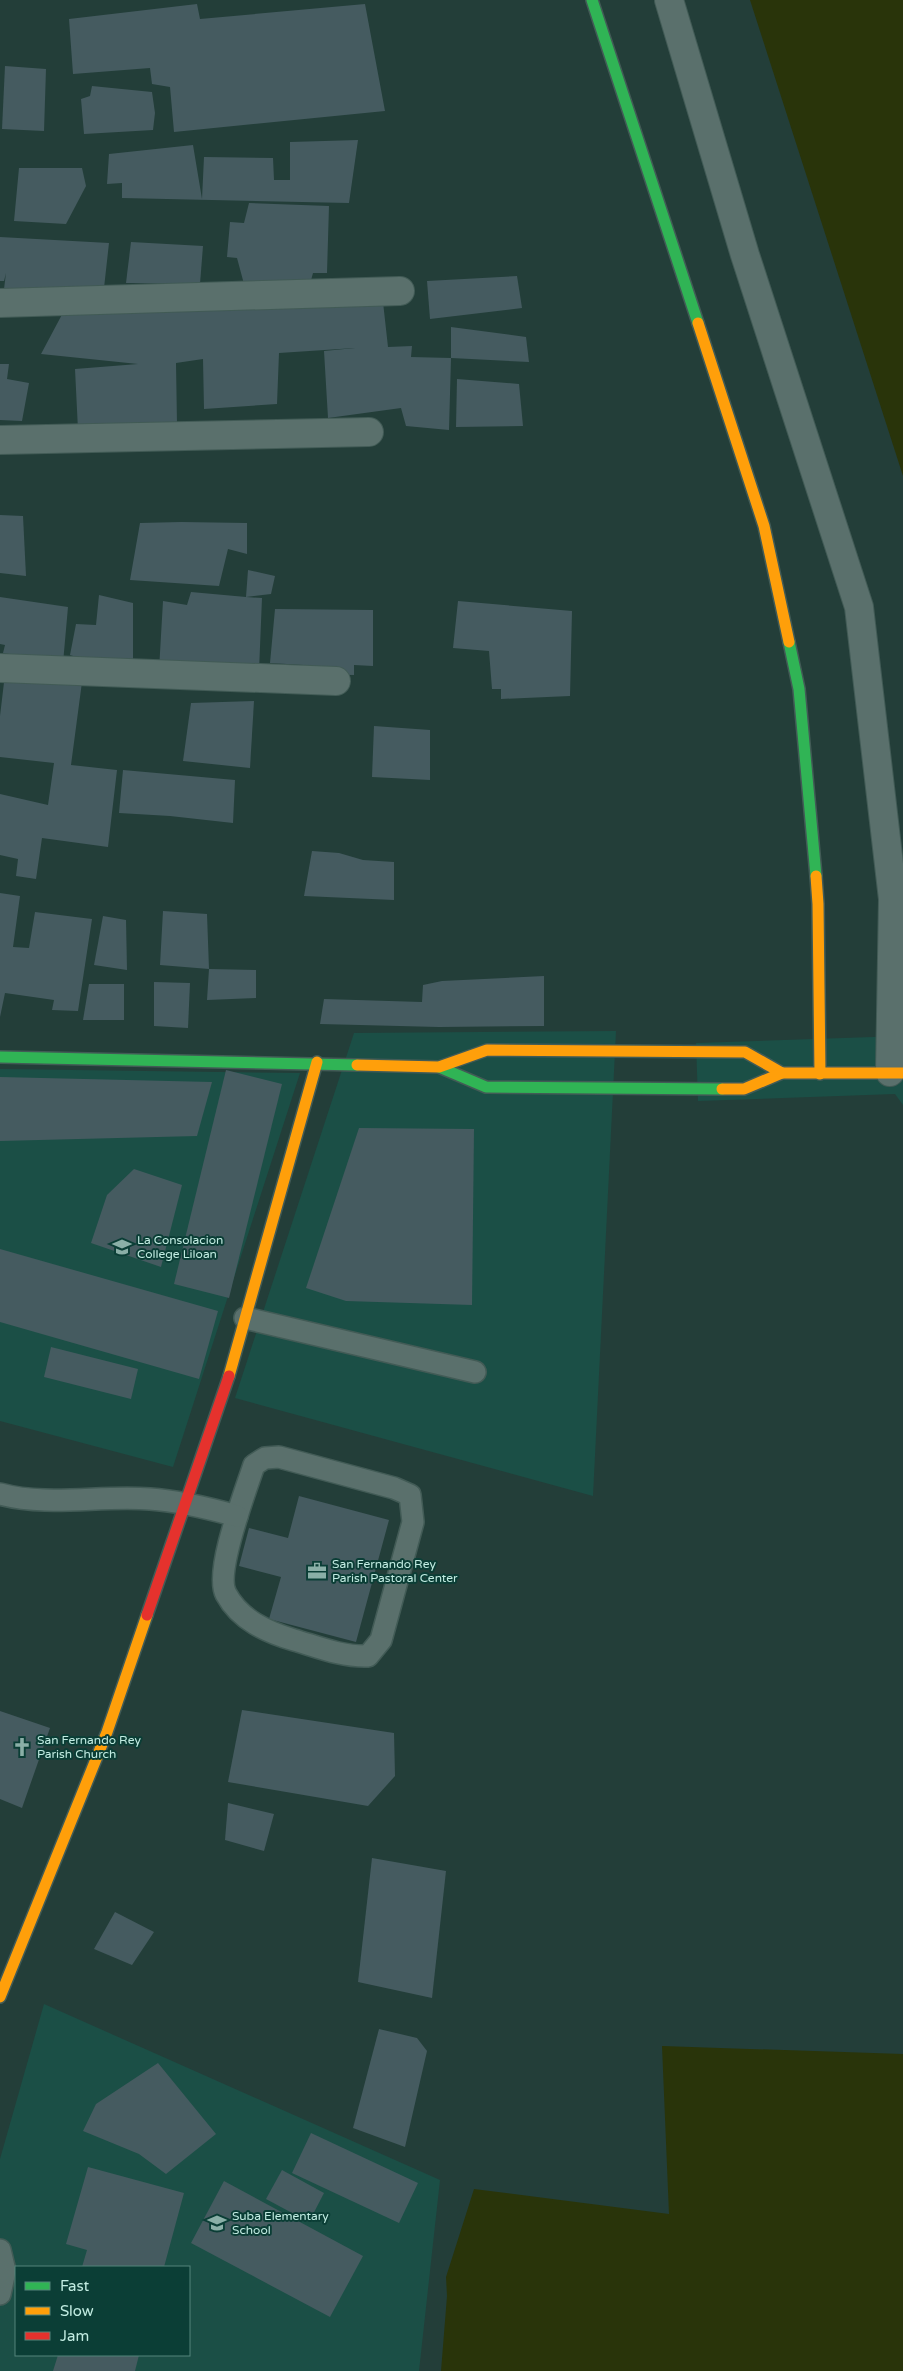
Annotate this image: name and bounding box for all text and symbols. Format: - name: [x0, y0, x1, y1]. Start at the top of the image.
- place label: La Consolacion College Liloan: [137, 1233, 223, 1261]
- school or university icon: La Consolacion College Liloan: [111, 1236, 133, 1258]
- place label: San Fernando Rey Parish Pastoral Center: [332, 1557, 458, 1585]
- office icon: San Fernando Rey Parish Pastoral Center: [306, 1560, 328, 1582]
- place label: San Fernando Rey Parish Church: [37, 1733, 141, 1761]
- church icon: San Fernando Rey Parish Church: [11, 1736, 33, 1758]
- place label: Suba Elementary School: [232, 2209, 329, 2237]
- school or university icon: Suba Elementary School: [206, 2212, 228, 2234]
- legend: [15, 2266, 190, 2356]
- text: Fast: [60, 2277, 90, 2295]
- text: Slow: [60, 2302, 94, 2320]
- text: Jam: [60, 2327, 89, 2345]

